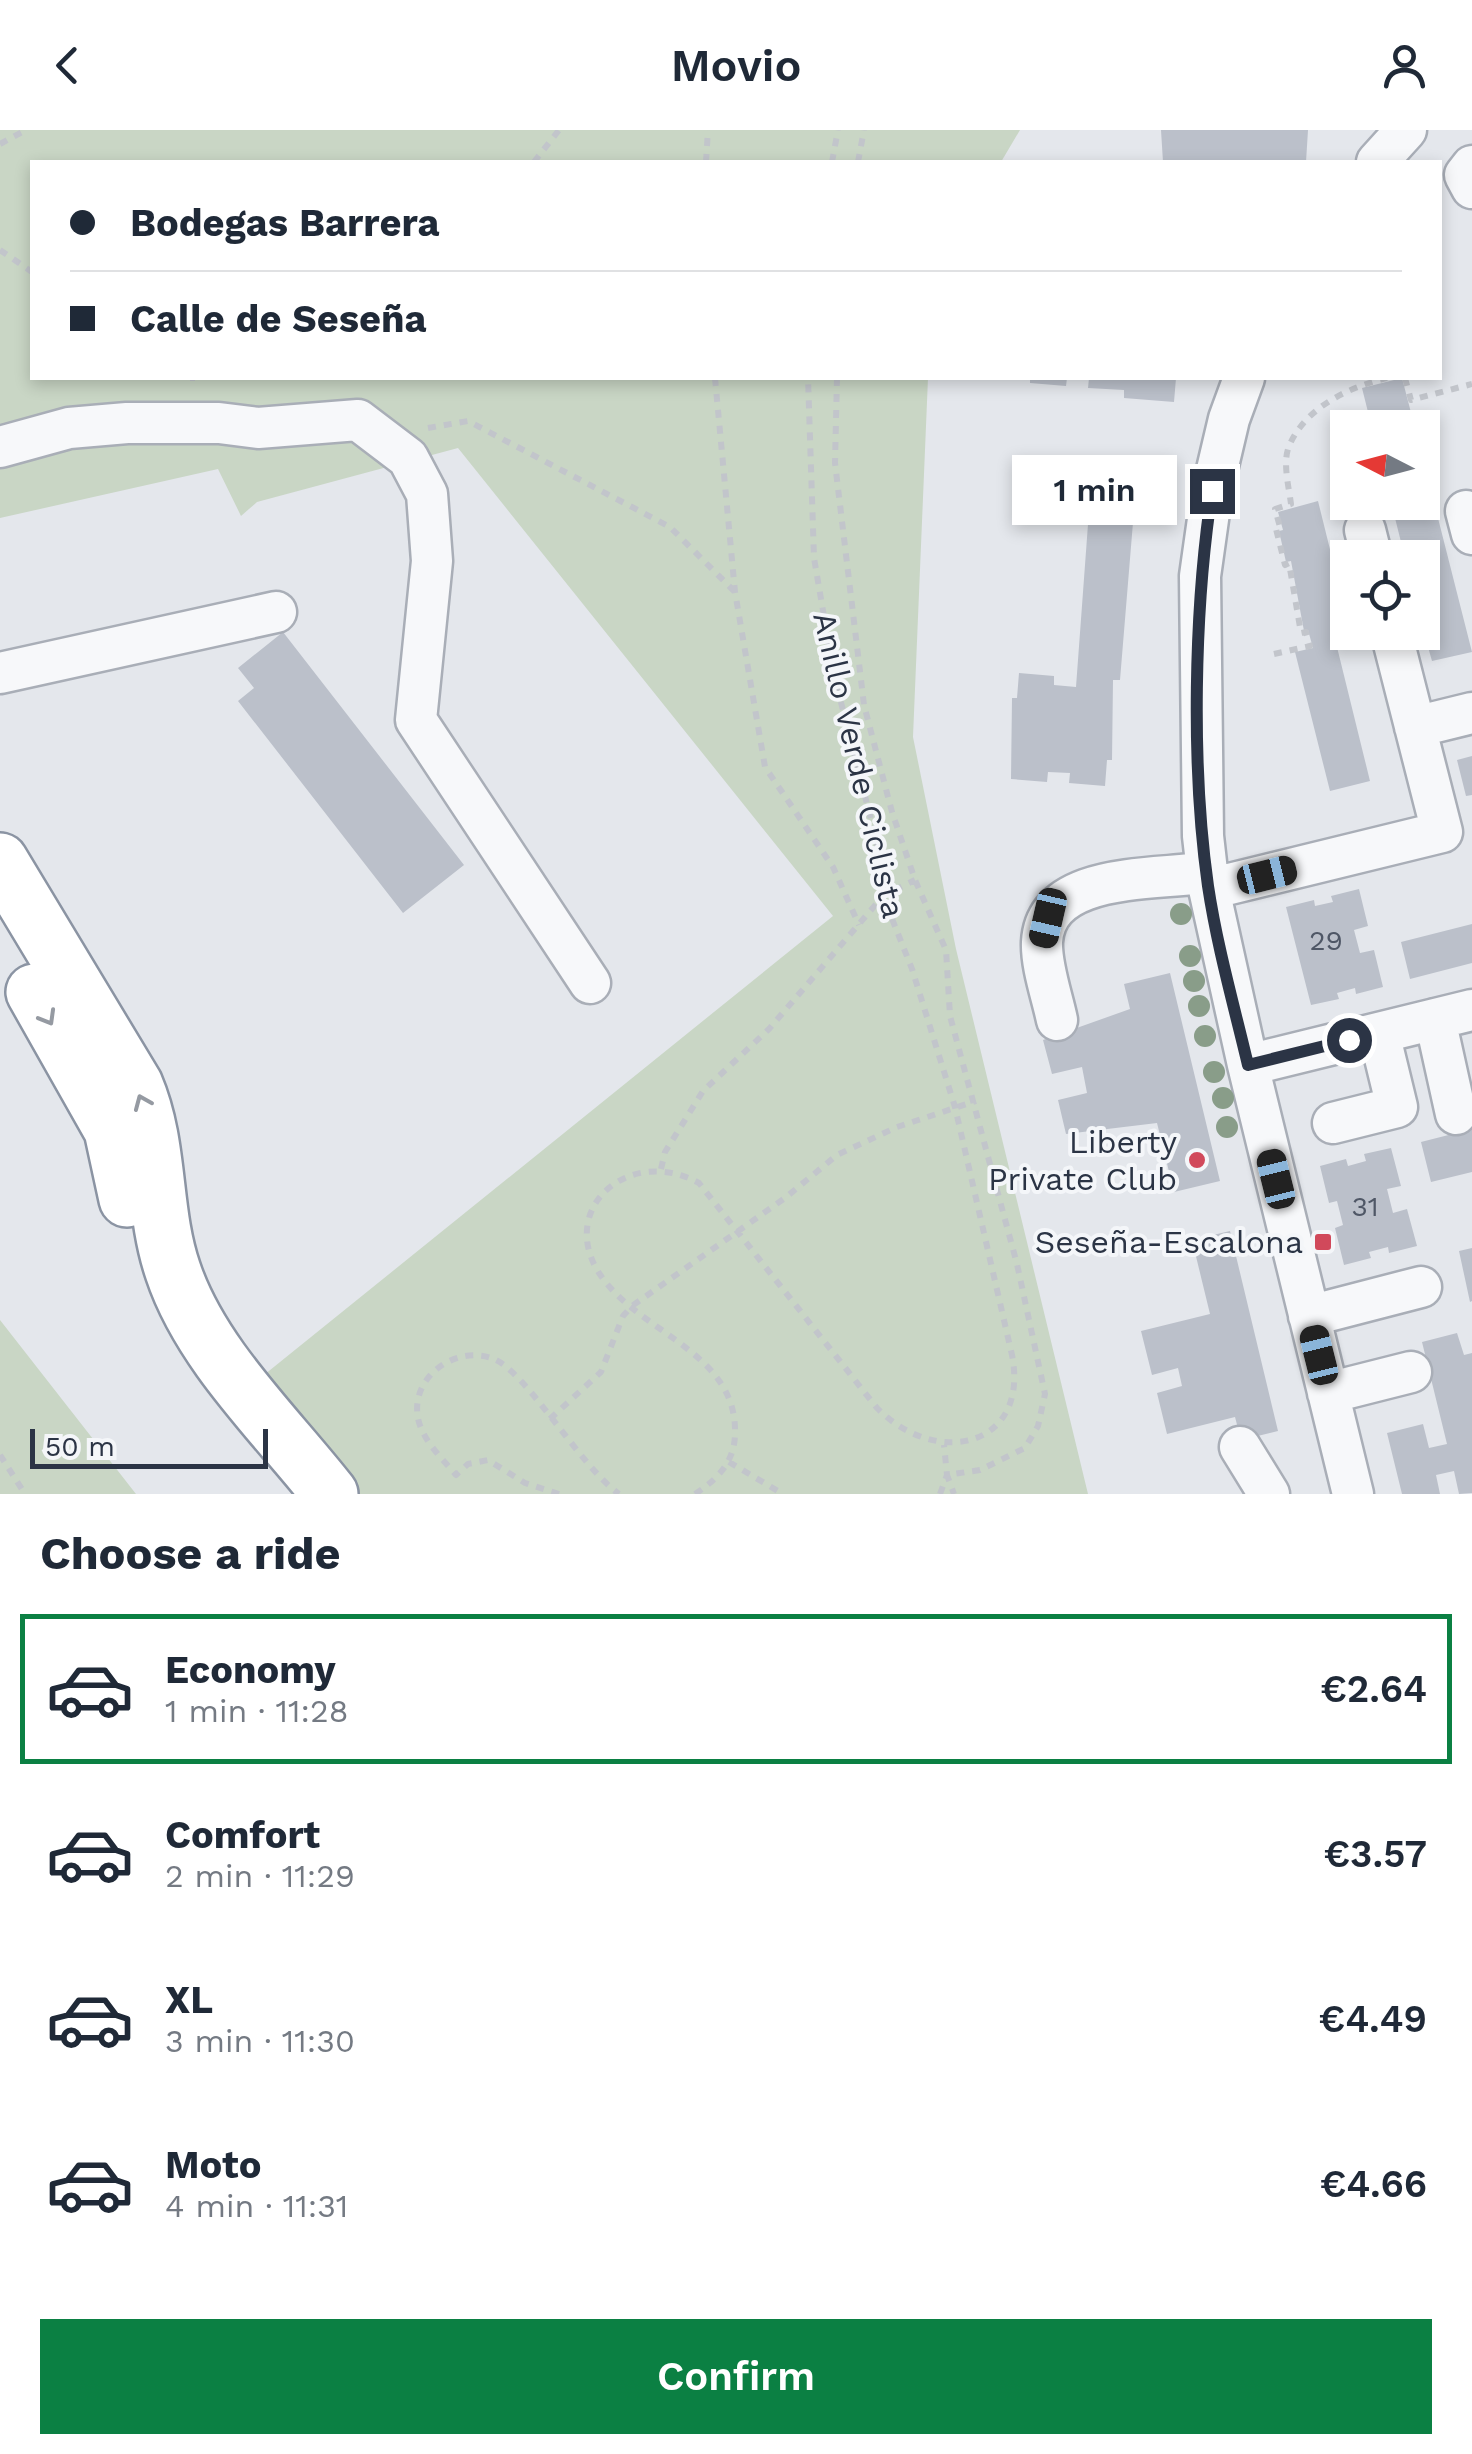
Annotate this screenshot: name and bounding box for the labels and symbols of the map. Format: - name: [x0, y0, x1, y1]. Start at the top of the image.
- north arrow: [1330, 410, 1440, 520]
- callout: 1 min: [1012, 456, 1177, 526]
- route end: [1190, 469, 1235, 514]
- street label: Anillo Verde Ciclista: [805, 608, 913, 922]
- car: [1234, 853, 1300, 897]
- car: [1027, 885, 1069, 951]
- house number: 29: [1309, 924, 1343, 957]
- one-way arrow: [36, 1007, 56, 1025]
- route start: [1327, 1018, 1372, 1063]
- one-way arrow: [134, 1094, 154, 1112]
- place label: Liberty Private Club: [988, 1123, 1177, 1198]
- car: [1254, 1146, 1298, 1212]
- marker: Liberty Private Club: [1186, 1149, 1208, 1171]
- house number: 31: [1351, 1190, 1379, 1223]
- place label: Seseña-Escalona: [1035, 1223, 1303, 1261]
- marker: Seseña-Escalona: [1312, 1231, 1334, 1253]
- car: [1297, 1322, 1341, 1388]
- scale bar: [30, 1424, 268, 1468]

